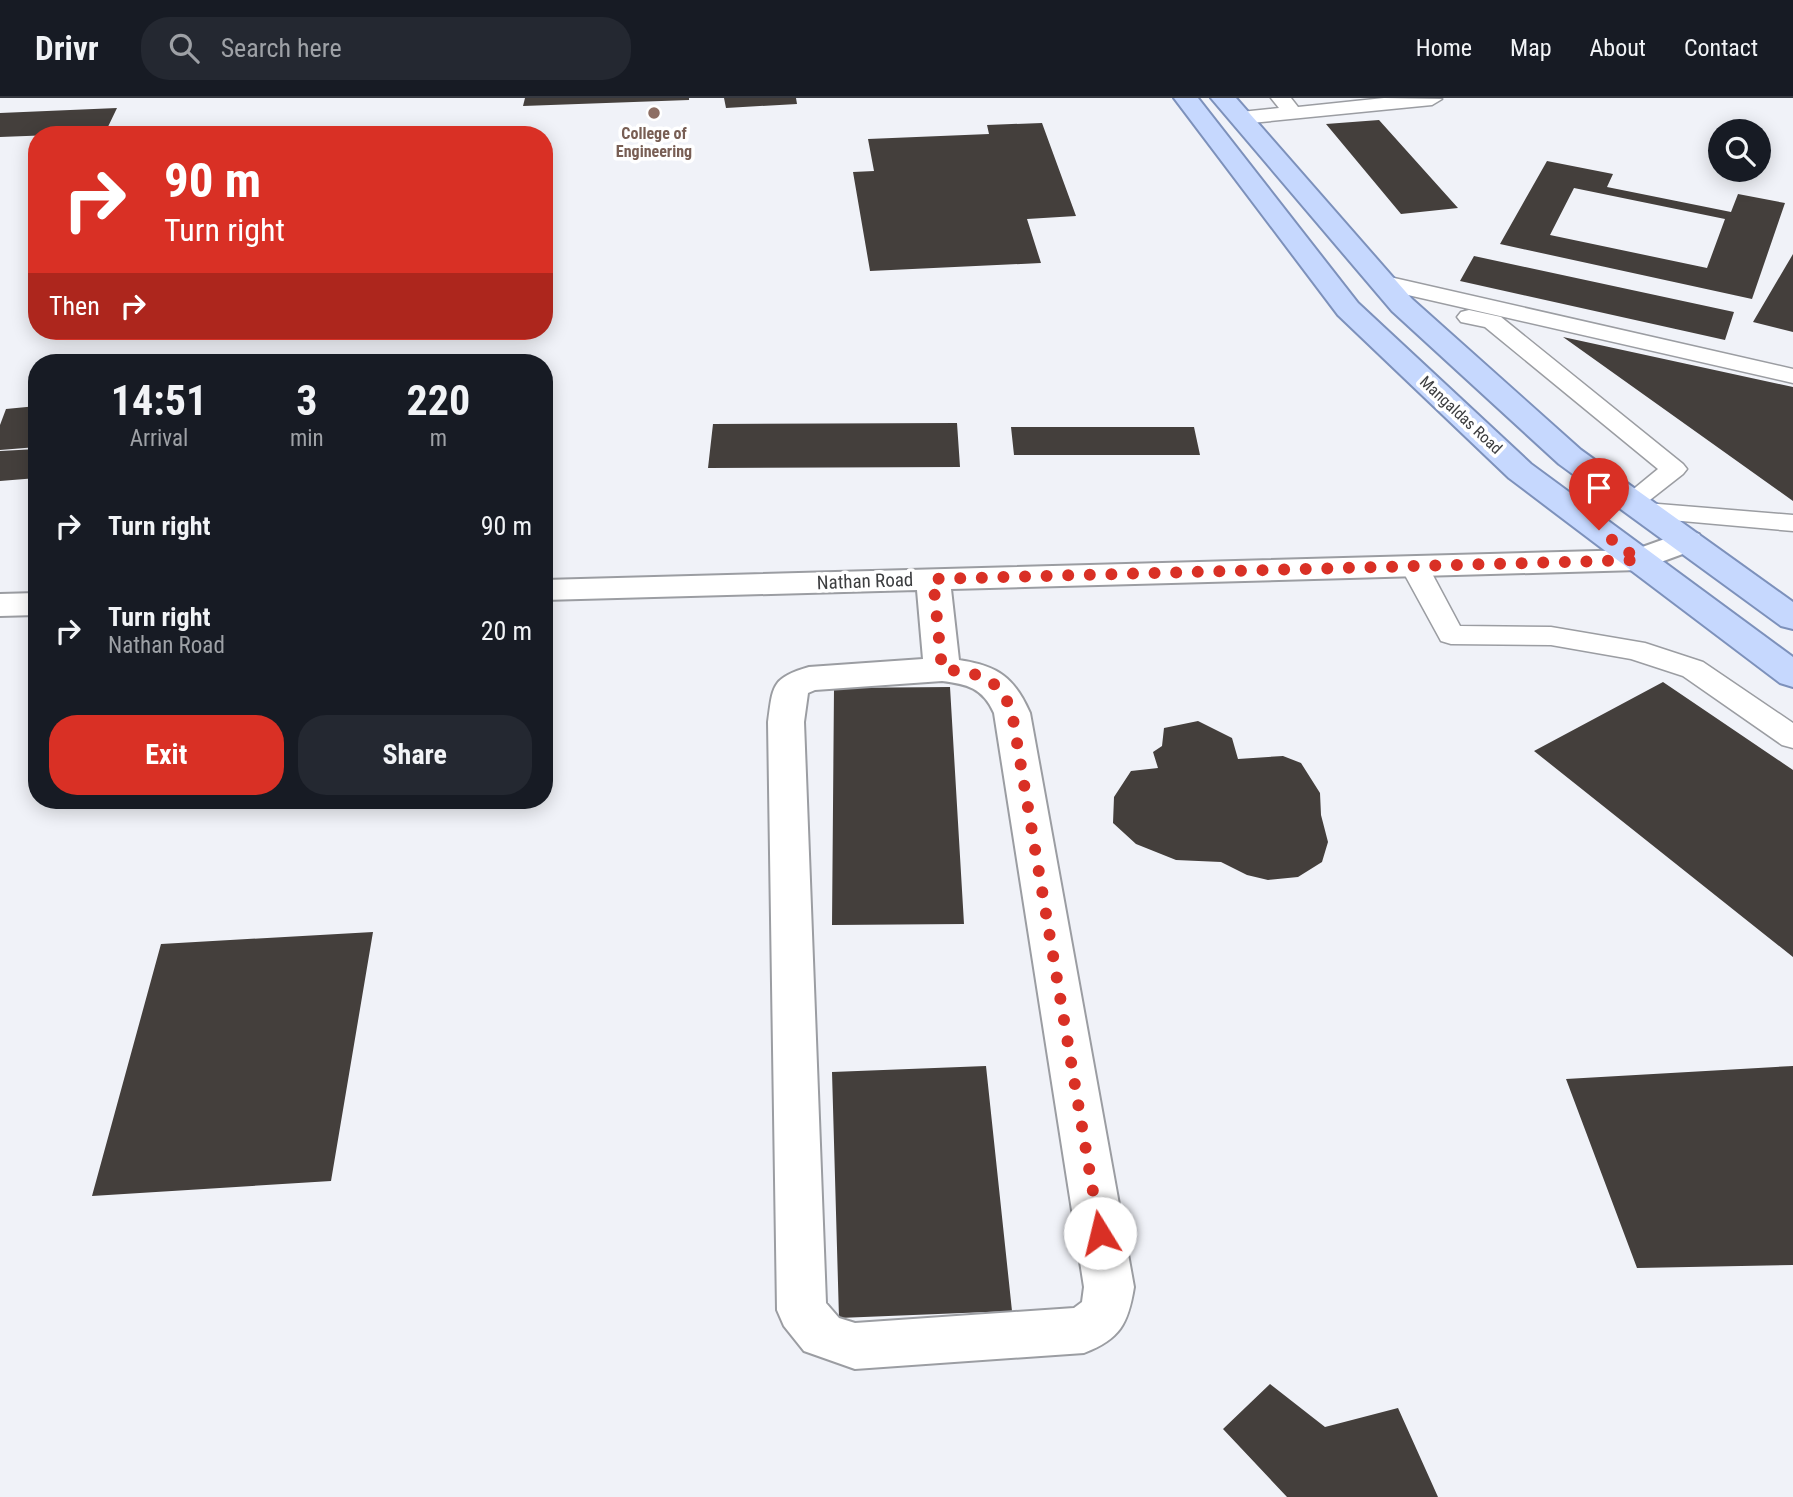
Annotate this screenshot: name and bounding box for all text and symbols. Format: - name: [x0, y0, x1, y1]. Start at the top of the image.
- search box: [141, 17, 631, 80]
- text: Drivr: [35, 29, 99, 68]
- icon: search: [165, 29, 203, 67]
- text: Search here: [221, 33, 342, 63]
- text: Home: [1416, 34, 1472, 62]
- text: Map: [1510, 34, 1552, 62]
- text: About: [1590, 34, 1646, 62]
- text: Contact: [1684, 34, 1758, 62]
- marker: College of Engineering: [646, 105, 662, 121]
- map controls: [1708, 119, 1771, 182]
- button: search: [1708, 119, 1771, 182]
- place label: College of Engineering: [616, 124, 692, 161]
- text: 90 m: [164, 152, 261, 209]
- icon: right: [49, 154, 140, 245]
- text: Turn right: [164, 211, 285, 249]
- icon: right: [114, 287, 152, 325]
- text: Then: [49, 291, 100, 321]
- street label: Mangaldas Road: [1416, 372, 1506, 458]
- text: 14:51: [111, 376, 207, 425]
- text: 3: [296, 376, 317, 425]
- text: 220: [406, 376, 470, 425]
- text: Arrival: [130, 425, 188, 452]
- text: min: [290, 425, 324, 452]
- text: m: [430, 425, 447, 452]
- pin: [1569, 458, 1629, 530]
- icon: arrive: [1580, 469, 1618, 507]
- icon: right: [49, 507, 87, 545]
- text: Turn right: [108, 511, 210, 541]
- text: 90 m: [481, 511, 532, 541]
- street label: Nathan Road: [816, 568, 914, 594]
- text: Turn right: [108, 602, 210, 632]
- icon: right: [49, 612, 87, 650]
- text: 20 m: [481, 616, 532, 646]
- text: Nathan Road: [108, 632, 225, 659]
- button: Exit: [49, 715, 284, 795]
- button: Share: [298, 715, 532, 795]
- position arrow: [1063, 1196, 1137, 1270]

